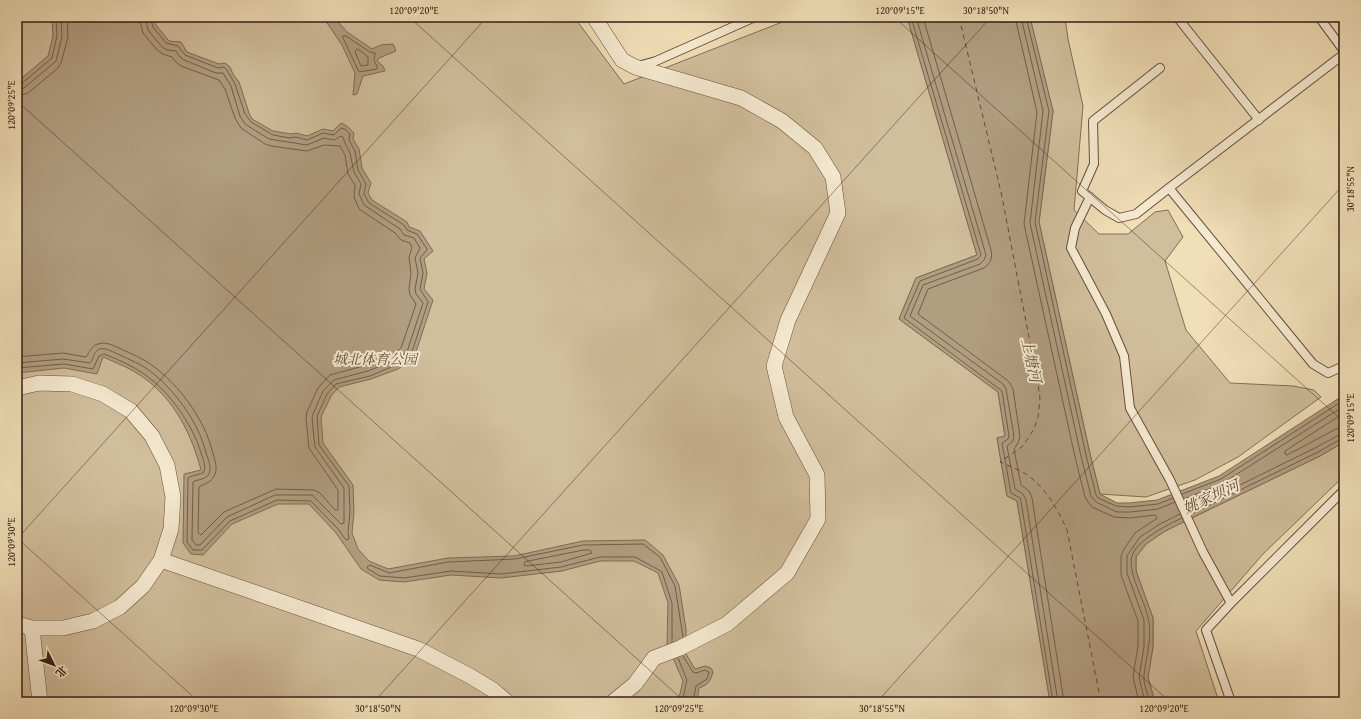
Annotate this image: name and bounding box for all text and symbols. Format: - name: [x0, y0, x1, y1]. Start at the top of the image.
- text: 120°09'20"E: [389, 3, 439, 18]
- text: 120°09'15"E: [875, 3, 925, 18]
- text: 30°18'50"N: [963, 3, 1009, 18]
- text: 120°09'25"E: [4, 80, 19, 130]
- text: 30°18'55"N: [1343, 166, 1358, 212]
- water label: 上塘河: [1017, 336, 1047, 387]
- park label: 城北体育公园: [333, 349, 419, 369]
- text: 120°09'15"E: [1343, 393, 1358, 443]
- water label: 姚家坝河: [1179, 473, 1245, 519]
- text: 120°09'30"E: [4, 517, 19, 567]
- north arrow: [34, 645, 74, 685]
- text: 北: [52, 662, 71, 681]
- text: 120°09'30"E: [169, 701, 219, 716]
- text: 30°18'50"N: [355, 701, 401, 716]
- text: 120°09'25"E: [654, 701, 704, 716]
- text: 30°18'55"N: [859, 701, 905, 716]
- text: 120°09'20"E: [1139, 701, 1189, 716]

